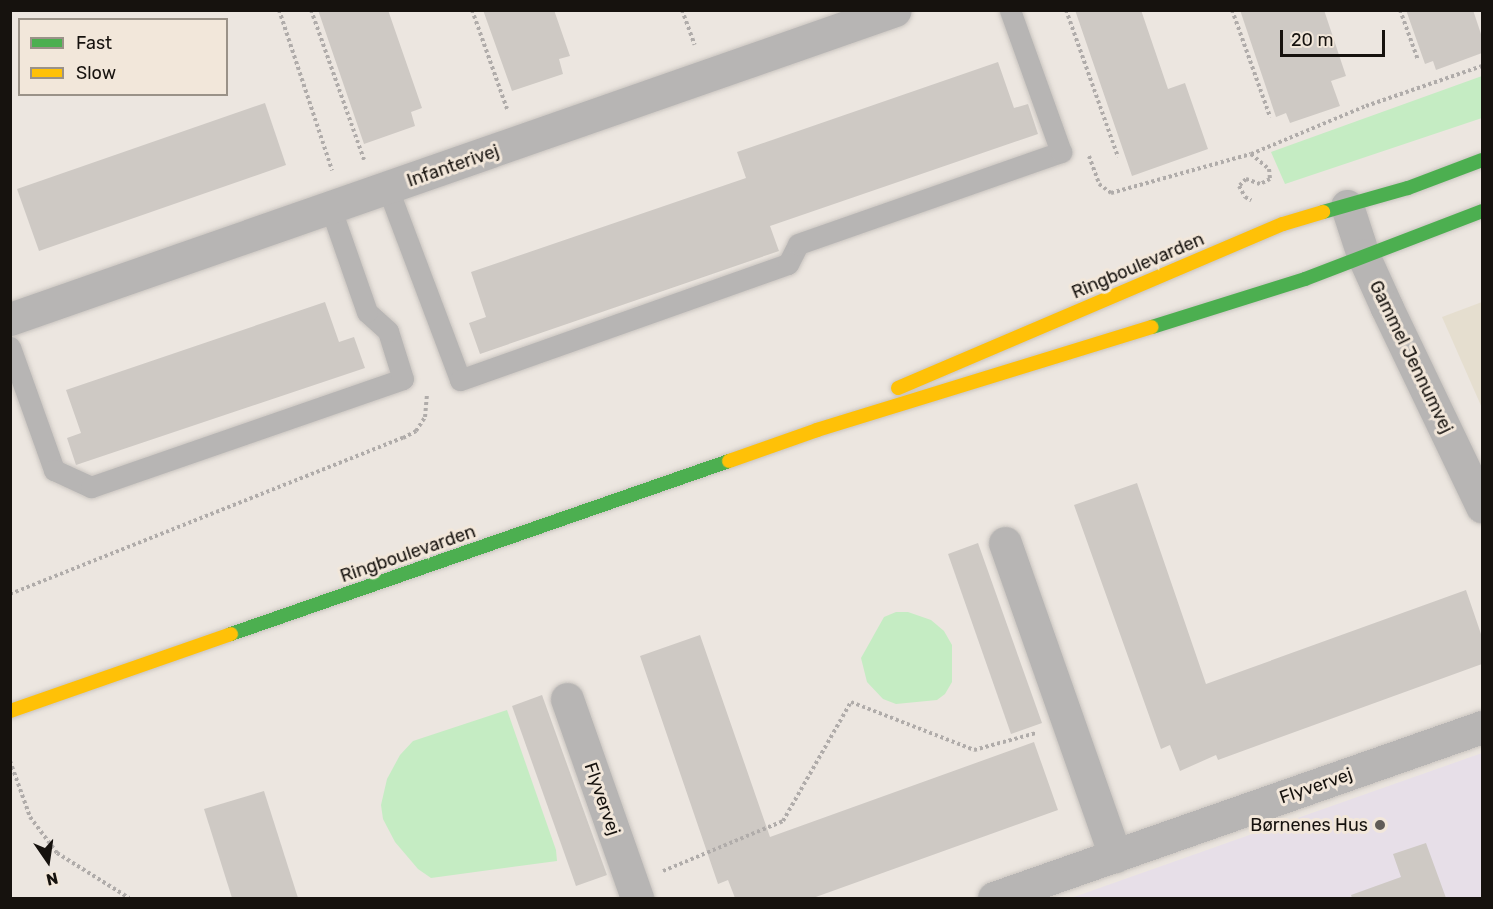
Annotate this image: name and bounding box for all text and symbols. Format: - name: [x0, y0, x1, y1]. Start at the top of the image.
- legend: [18, 18, 228, 96]
- scale bar: [1283, 18, 1388, 56]
- text: 20 m: [1291, 29, 1333, 51]
- text: Fast: [76, 32, 112, 54]
- text: Slow: [76, 62, 116, 84]
- street label: Infanterivej: [404, 140, 502, 192]
- street label: Ringboulevarden: [1069, 228, 1207, 304]
- street label: Gammel Jennumvej: [1365, 277, 1457, 437]
- street label: Ringboulevarden: [337, 521, 479, 587]
- street label: Flyvervej: [579, 760, 625, 838]
- street label: Flyvervej: [1277, 763, 1355, 809]
- place label: Børnenes Hus: [1250, 814, 1368, 836]
- marker: Børnenes Hus: [1373, 818, 1387, 832]
- north arrow: [18, 831, 78, 891]
- text: N: [44, 868, 60, 890]

